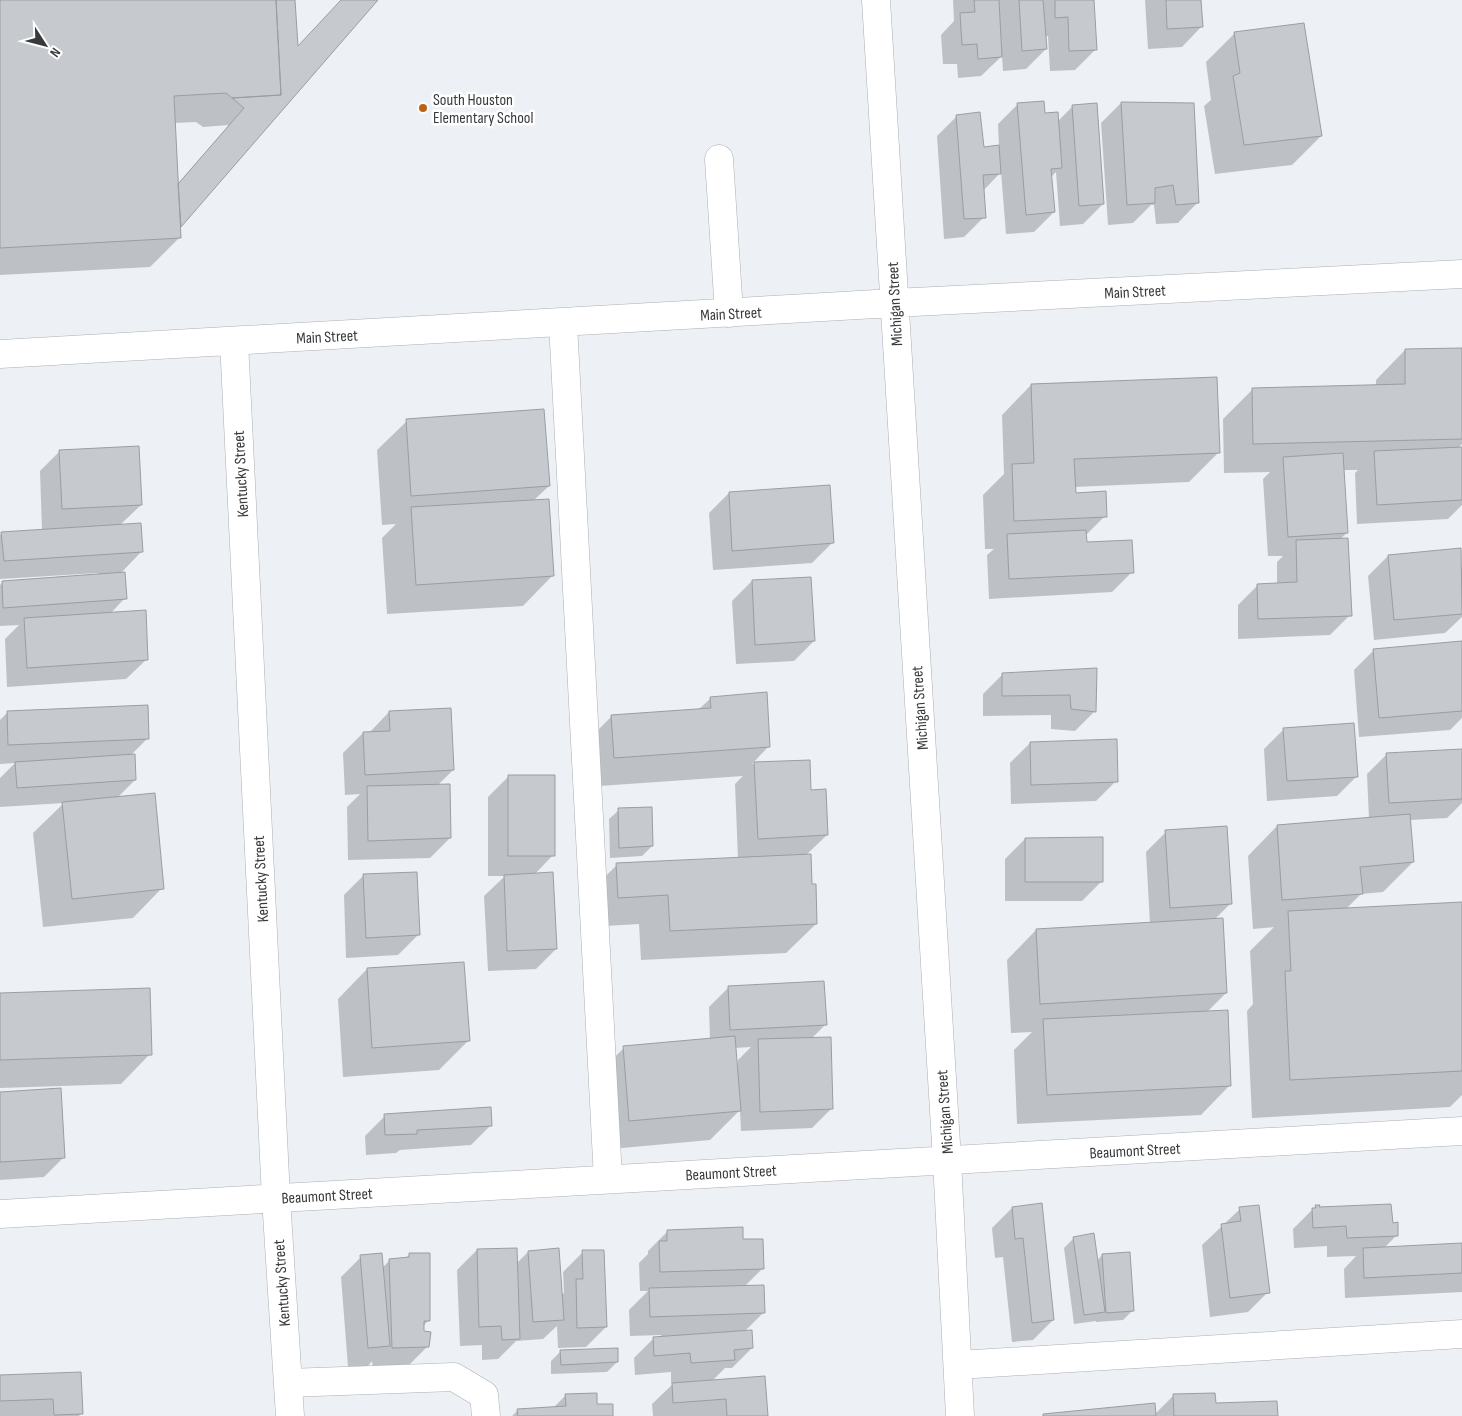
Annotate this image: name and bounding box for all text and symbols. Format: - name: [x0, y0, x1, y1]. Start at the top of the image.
- north arrow: [20, 20, 70, 70]
- text: N: [46, 44, 64, 60]
- place label: South Houston Elementary School: [433, 91, 533, 128]
- marker: South Houston Elementary School: [417, 102, 429, 114]
- street label: Michigan Street: [884, 261, 907, 346]
- street label: Main Street: [1104, 281, 1167, 304]
- street label: Main Street: [700, 303, 763, 326]
- street label: Main Street: [296, 326, 359, 349]
- street label: Kentucky Street: [230, 430, 253, 518]
- street label: Michigan Street: [908, 665, 933, 751]
- street label: Kentucky Street: [250, 835, 273, 923]
- street label: Michigan Street: [933, 1069, 958, 1155]
- street label: Beaumont Street: [1089, 1140, 1181, 1163]
- street label: Beaumont Street: [685, 1162, 777, 1185]
- street label: Beaumont Street: [281, 1185, 373, 1208]
- street label: Kentucky Street: [270, 1239, 295, 1327]

